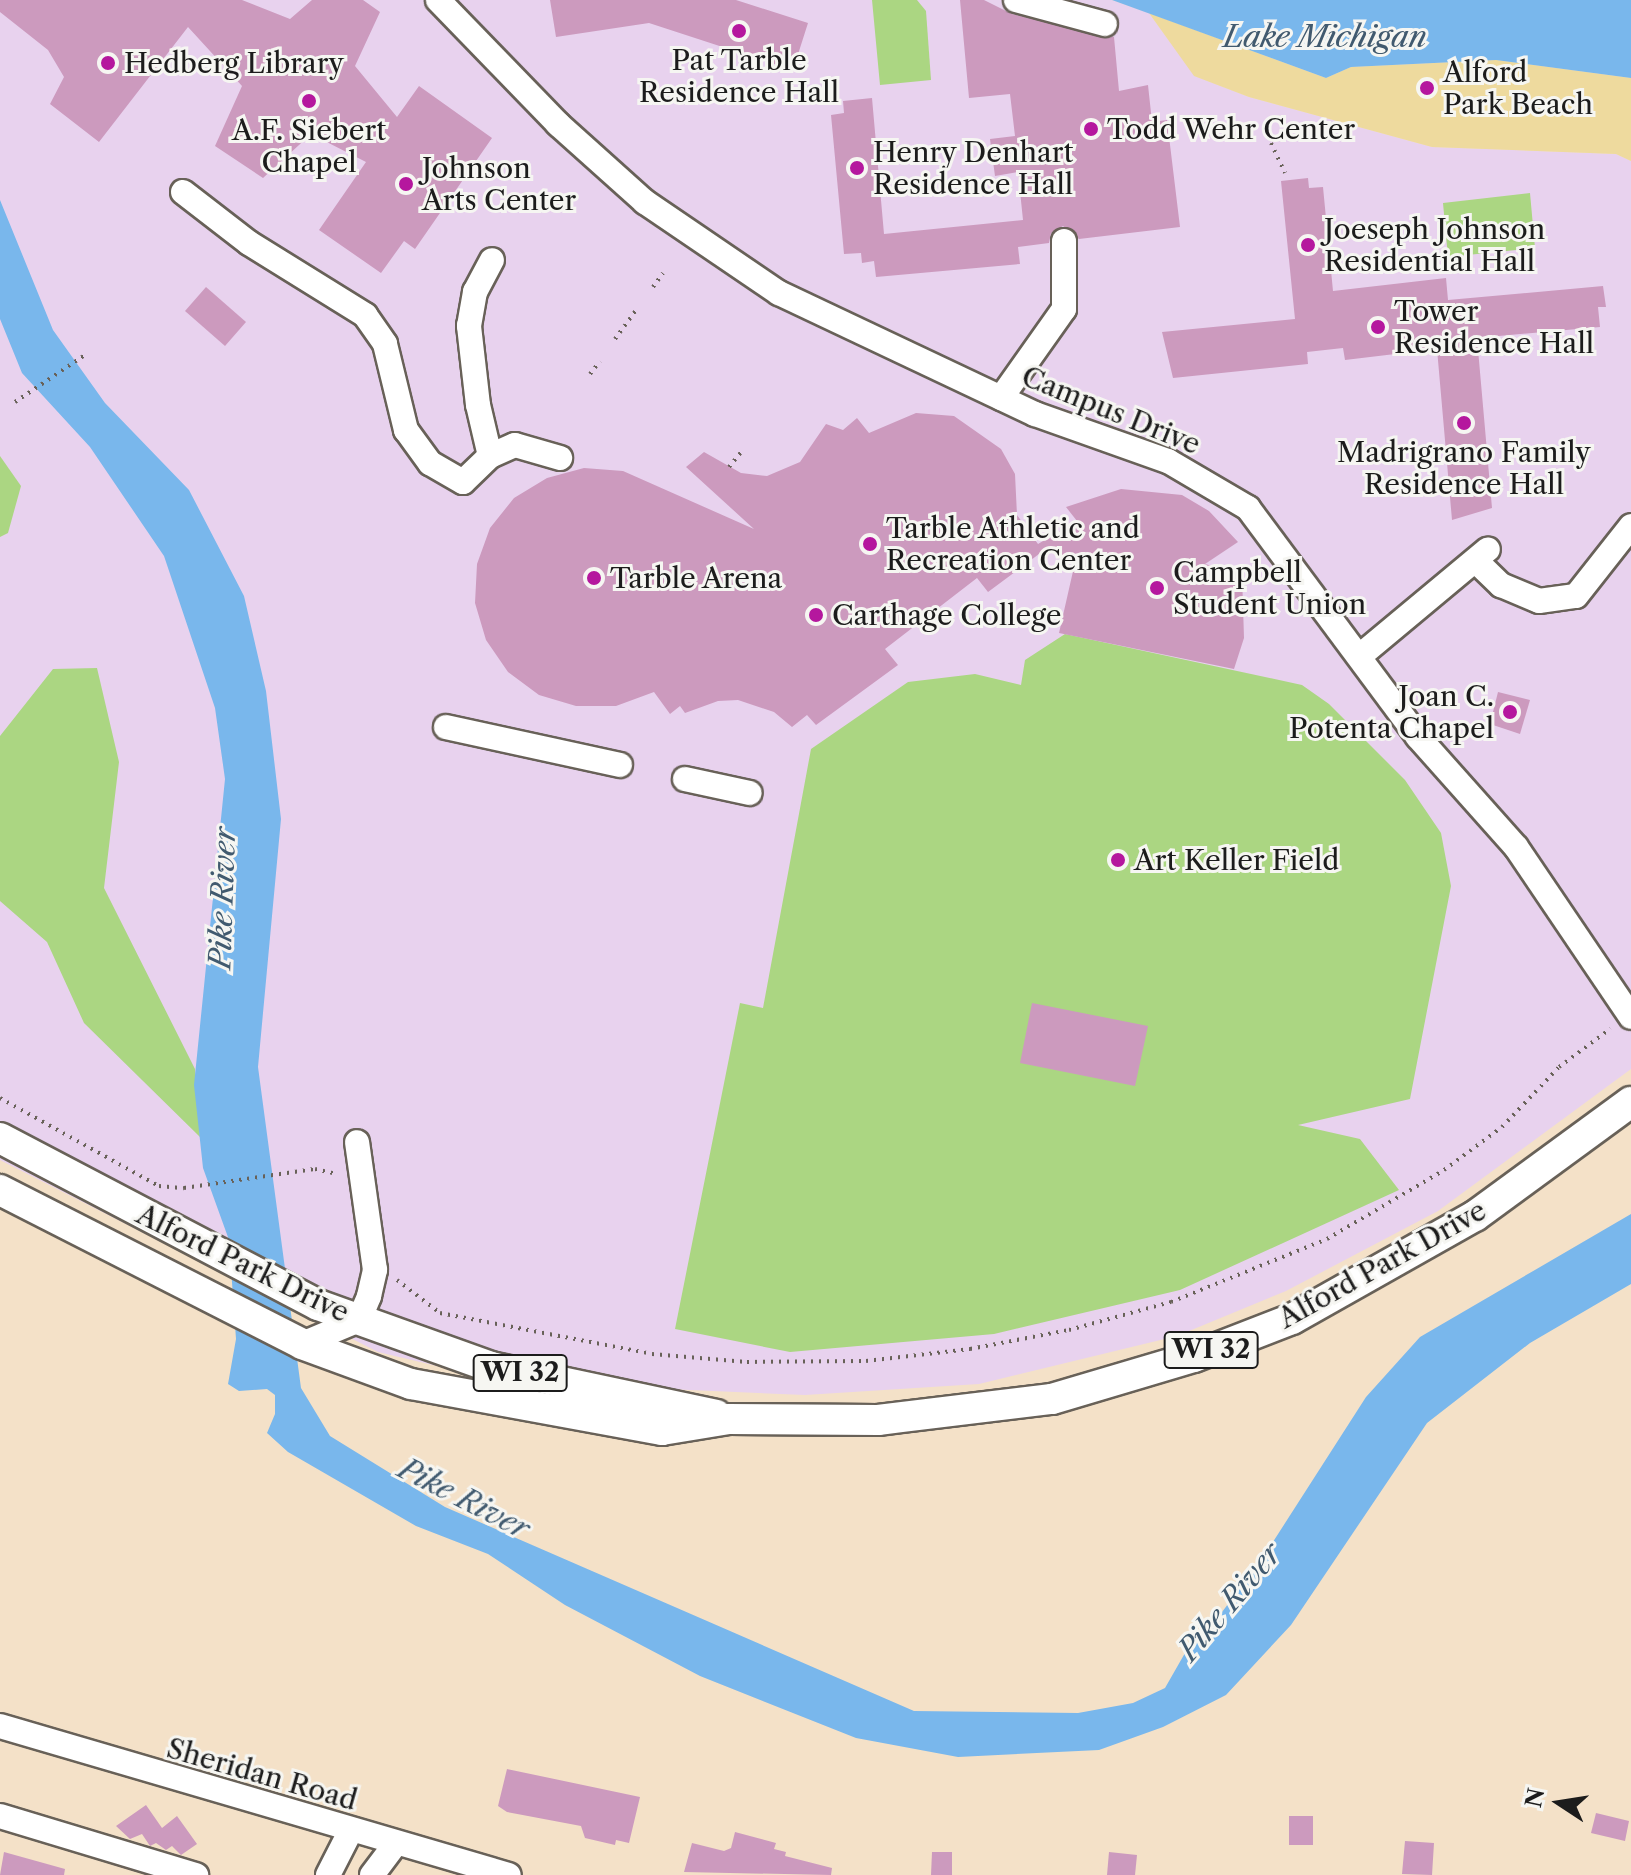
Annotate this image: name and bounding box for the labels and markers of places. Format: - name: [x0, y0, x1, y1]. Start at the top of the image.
- marker: Pat Tarble Residence Hall: [730, 22, 748, 40]
- place label: Pat Tarble Residence Hall: [639, 43, 839, 109]
- place label: Hedberg Library: [124, 46, 344, 80]
- marker: Hedberg Library: [99, 54, 117, 72]
- place label: Alford Park Beach: [1443, 55, 1594, 121]
- marker: Alford Park Beach: [1418, 79, 1436, 97]
- marker: A.F. Siebert Chapel: [300, 92, 318, 110]
- place label: Todd Wehr Center: [1107, 112, 1357, 146]
- place label: A.F. Siebert Chapel: [232, 113, 386, 179]
- marker: Todd Wehr Center: [1082, 120, 1100, 138]
- place label: Henry Denhart Residence Hall: [873, 135, 1074, 201]
- place label: Johnson Arts Center: [422, 151, 576, 217]
- marker: Henry Denhart Residence Hall: [848, 159, 866, 177]
- marker: Johnson Arts Center: [397, 175, 415, 193]
- place label: Joeseph Johnson Residential Hall: [1324, 212, 1545, 278]
- marker: Joeseph Johnson Residential Hall: [1299, 236, 1317, 254]
- place label: Tower Residence Hall: [1394, 294, 1594, 360]
- marker: Tower Residence Hall: [1369, 318, 1387, 336]
- marker: Madrigrano Family Residence Hall: [1455, 414, 1473, 432]
- place label: Madrigrano Family Residence Hall: [1337, 435, 1591, 501]
- place label: Tarble Athletic and Recreation Center: [886, 511, 1141, 577]
- marker: Tarble Athletic and Recreation Center: [861, 535, 879, 553]
- place label: Campbell Student Union: [1173, 555, 1366, 621]
- place label: Tarble Arena: [610, 561, 783, 595]
- marker: Tarble Arena: [585, 569, 603, 587]
- marker: Campbell Student Union: [1148, 579, 1166, 597]
- place label: Carthage College: [832, 598, 1062, 632]
- marker: Carthage College: [807, 606, 825, 624]
- place label: Joan C. Potenta Chapel: [1289, 679, 1494, 745]
- marker: Joan C. Potenta Chapel: [1501, 703, 1519, 721]
- place label: Art Keller Field: [1134, 843, 1340, 877]
- marker: Art Keller Field: [1109, 851, 1127, 869]

